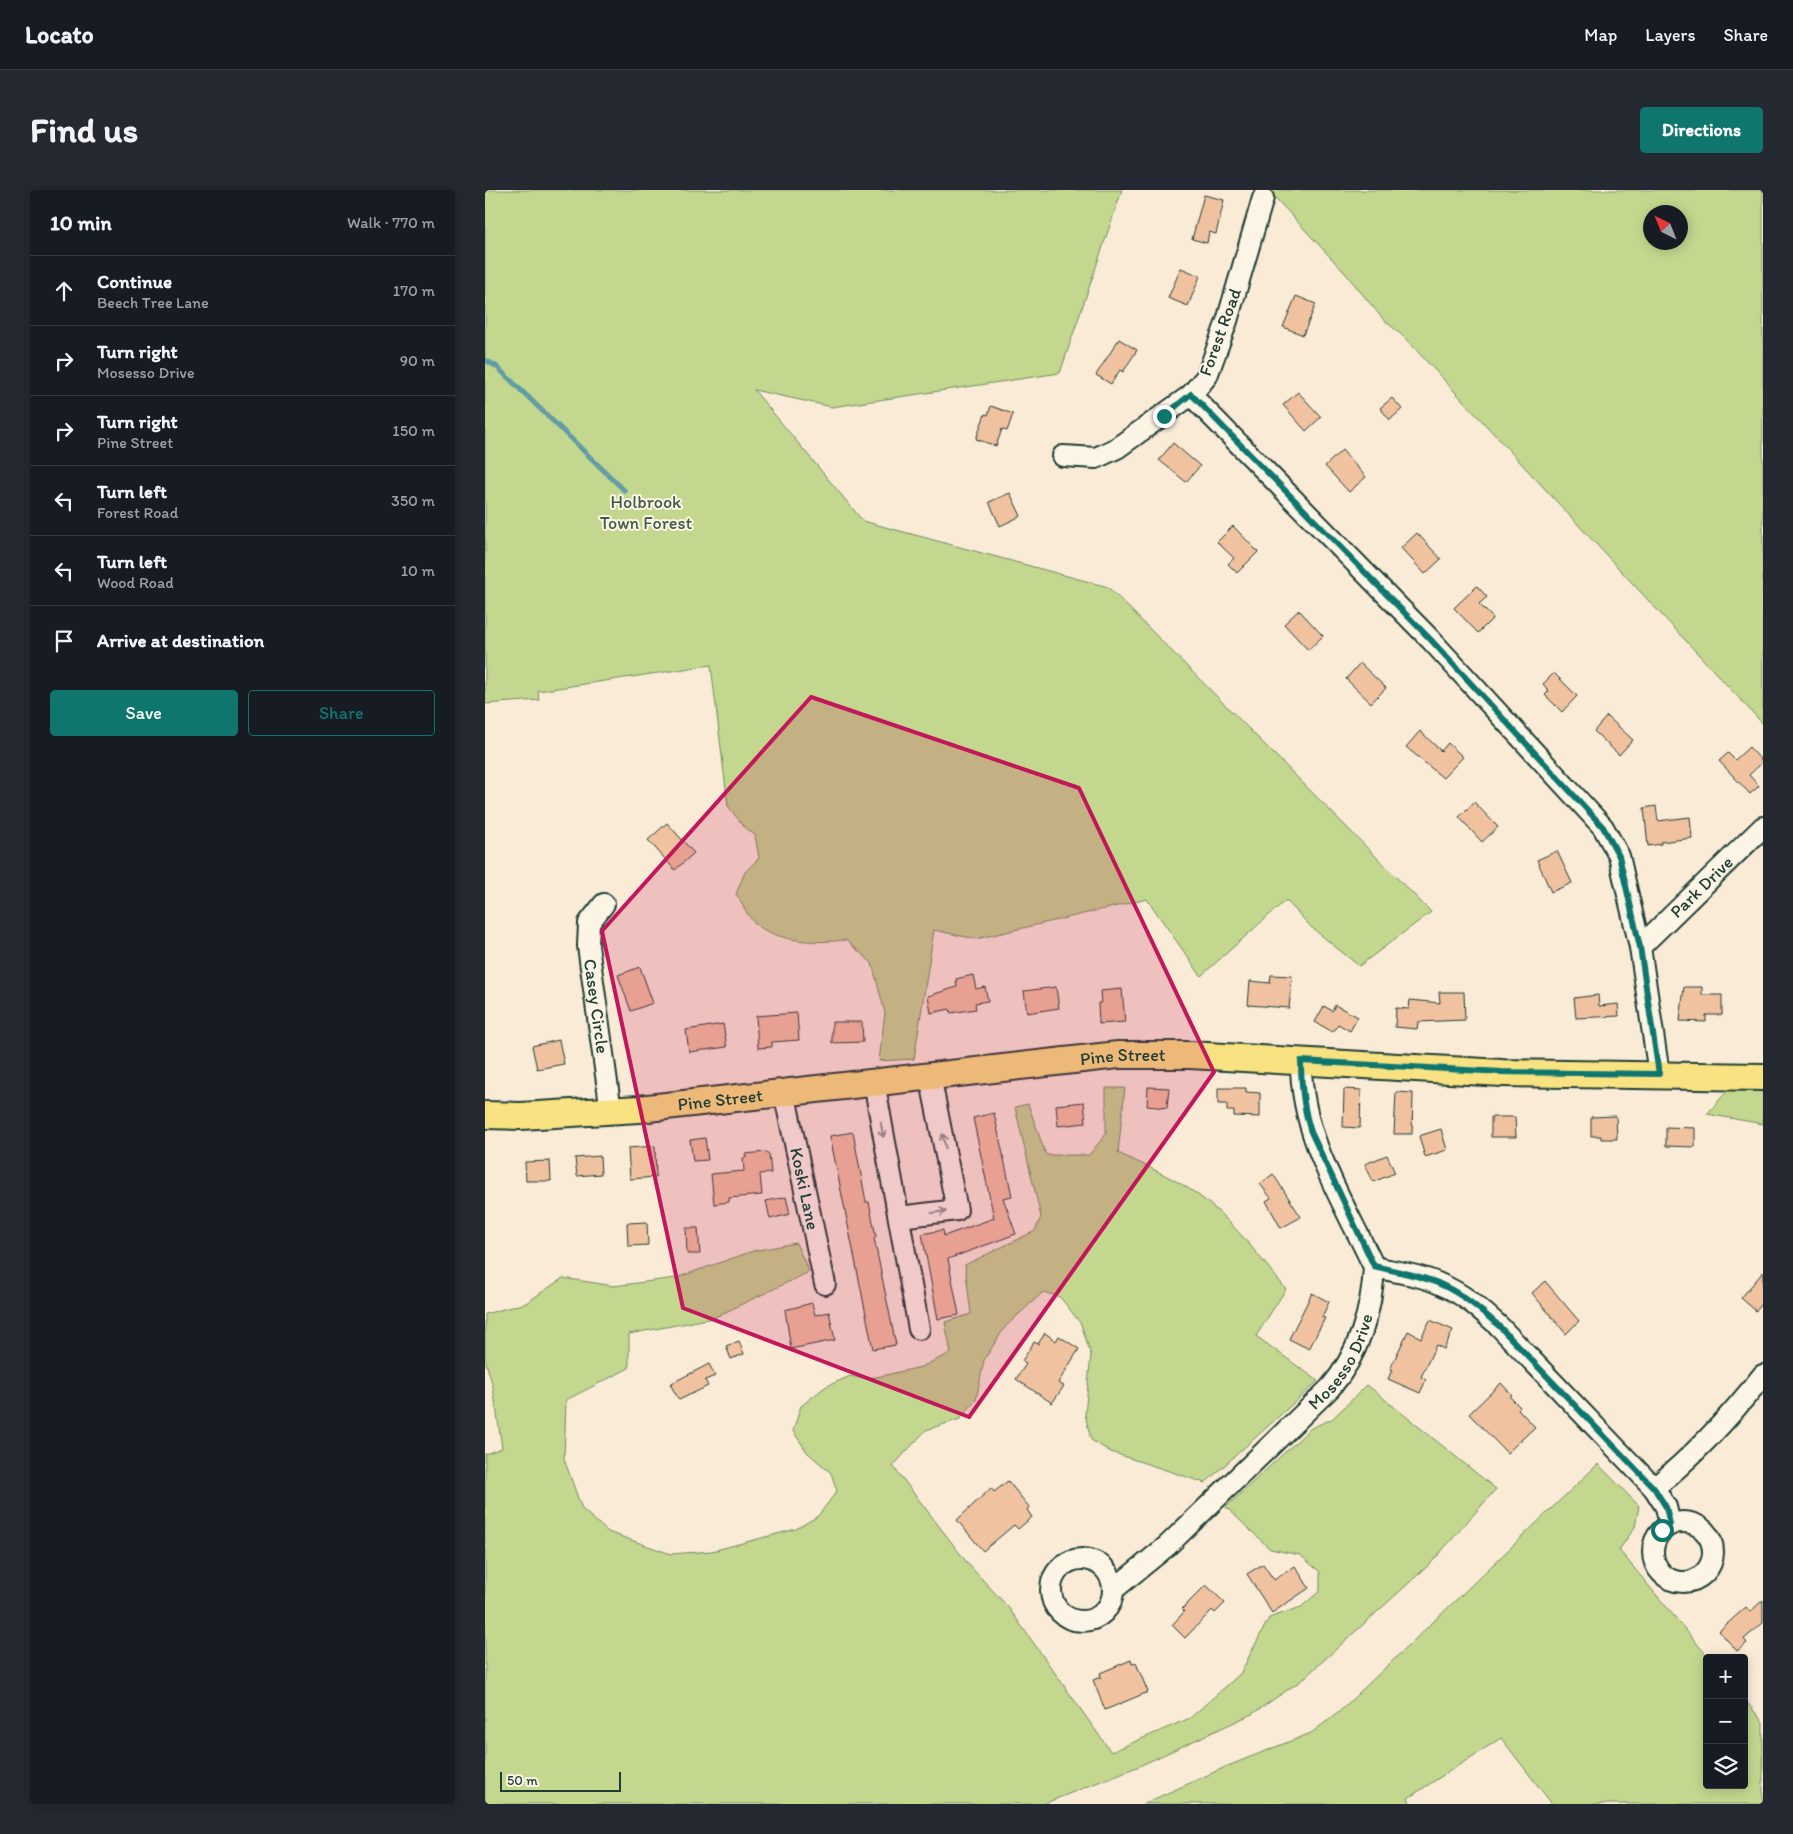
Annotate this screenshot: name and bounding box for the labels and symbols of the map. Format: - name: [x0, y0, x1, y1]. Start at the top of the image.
- north arrow: [1643, 205, 1688, 250]
- street label: Forest Road: [1194, 285, 1246, 379]
- route end: [1153, 405, 1176, 428]
- park label: Holbrook Town Forest: [600, 491, 692, 534]
- street label: Park Drive: [1665, 851, 1738, 923]
- street label: Casey Circle: [579, 957, 614, 1055]
- street label: Pine Street: [1079, 1044, 1166, 1070]
- street label: Pine Street: [676, 1084, 764, 1116]
- one-way arrow: [878, 1122, 888, 1138]
- one-way arrow: [939, 1134, 949, 1150]
- street label: Koski Lane: [785, 1146, 824, 1232]
- one-way arrow: [930, 1207, 946, 1217]
- street label: Mosesso Drive: [1303, 1311, 1378, 1414]
- route start: [1651, 1519, 1674, 1542]
- scale bar: [500, 1769, 621, 1792]

